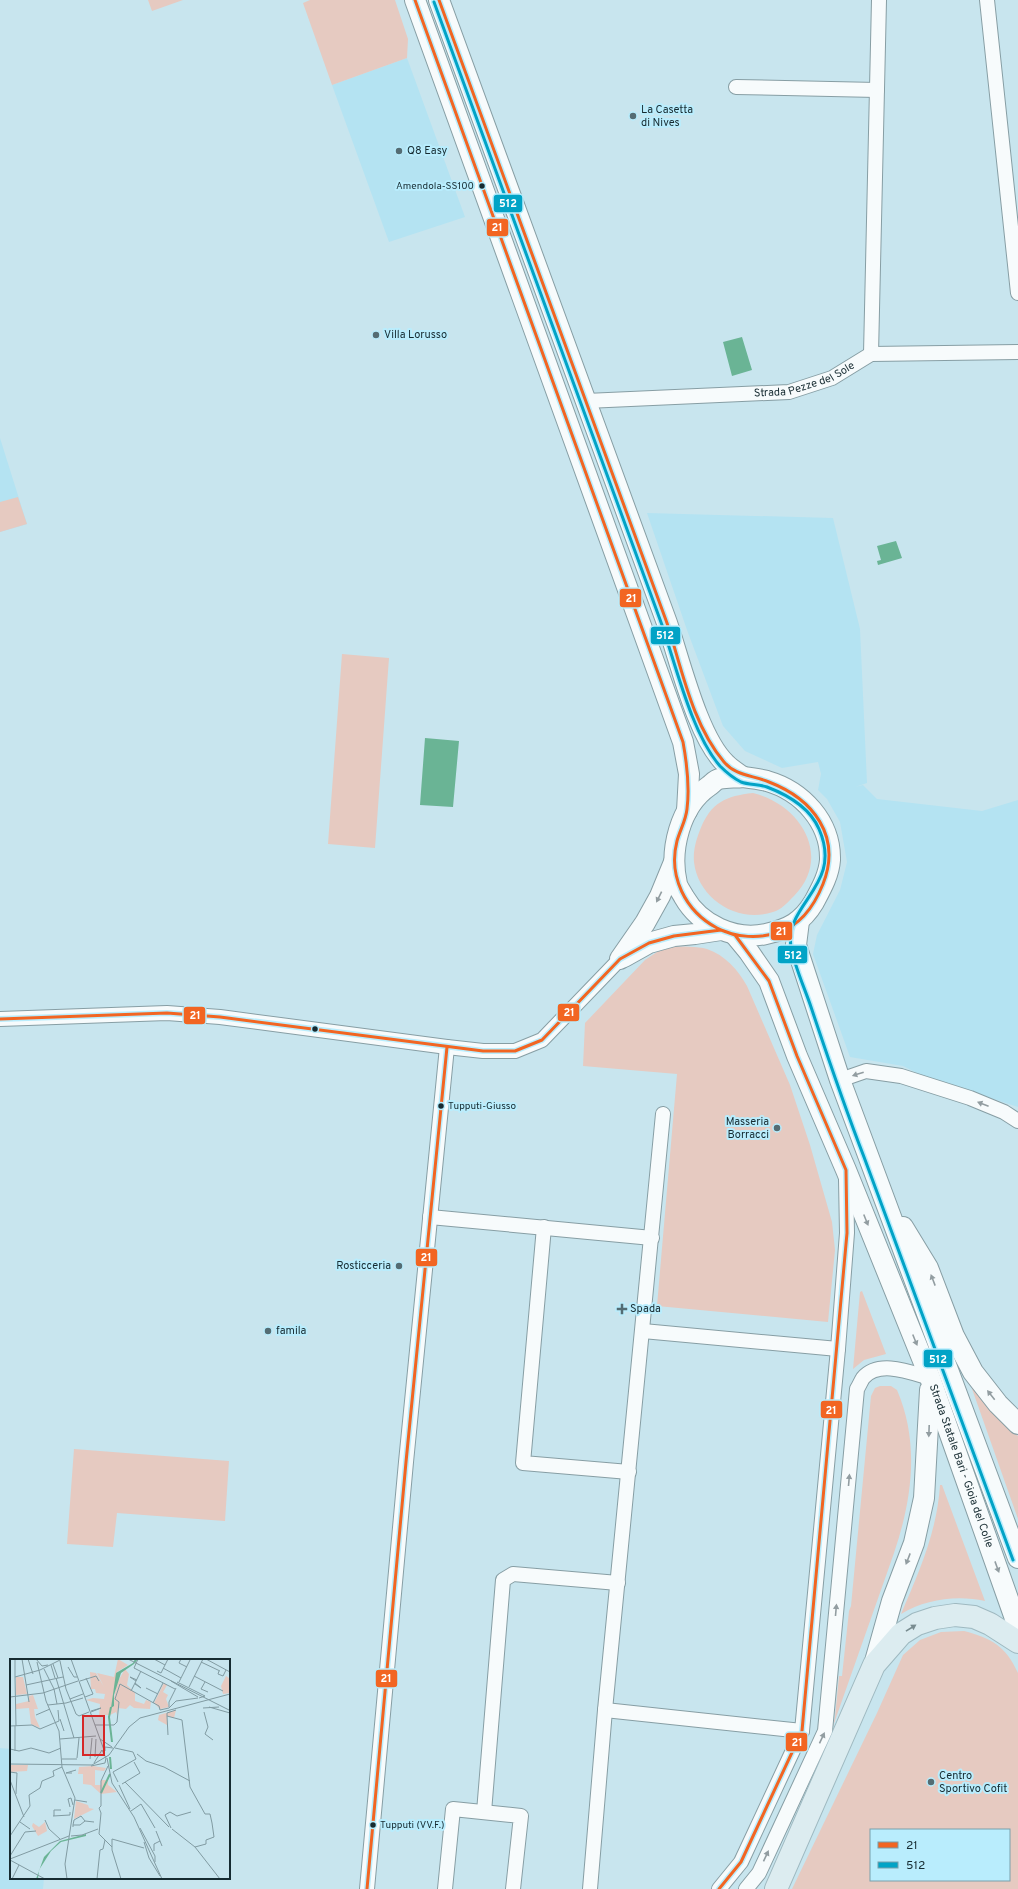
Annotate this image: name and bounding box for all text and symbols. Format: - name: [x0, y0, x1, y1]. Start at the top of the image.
- place label: La Casetta di Nives: [641, 103, 693, 130]
- marker: La Casetta di Nives: [628, 111, 638, 121]
- place label: Q8 Easy: [407, 144, 448, 158]
- marker: Q8 Easy: [394, 146, 404, 156]
- place label: Amendola-SS100: [396, 180, 474, 193]
- marker: Amendola-SS100: [477, 181, 487, 191]
- line badge: 512: [493, 194, 523, 213]
- text: 512: [499, 197, 517, 211]
- line badge: 21: [486, 218, 509, 237]
- text: 21: [491, 221, 503, 235]
- place label: Villa Lorusso: [384, 328, 447, 342]
- marker: Villa Lorusso: [371, 330, 381, 340]
- street label: Strada Pezze del Sole: [753, 359, 858, 401]
- line badge: 21: [619, 588, 642, 608]
- text: 21: [625, 592, 637, 606]
- line badge: 512: [650, 626, 681, 645]
- text: 512: [656, 629, 674, 643]
- one-way arrow: [656, 892, 662, 903]
- line badge: 21: [770, 921, 793, 941]
- text: 21: [775, 925, 787, 939]
- line badge: 512: [777, 945, 808, 964]
- text: 512: [784, 949, 802, 963]
- line badge: 21: [557, 1003, 580, 1022]
- line badge: 21: [183, 1006, 206, 1025]
- text: 21: [563, 1006, 575, 1020]
- text: 21: [189, 1009, 201, 1023]
- unlabelled marker: [310, 1024, 320, 1034]
- one-way arrow: [852, 1071, 864, 1077]
- place label: Tupputi-Giusso: [448, 1100, 516, 1113]
- one-way arrow: [977, 1100, 989, 1106]
- marker: Tupputi-Giusso: [436, 1101, 446, 1111]
- place label: Masseria Borracci: [726, 1115, 769, 1142]
- marker: Masseria Borracci: [772, 1123, 782, 1133]
- one-way arrow: [863, 1214, 869, 1225]
- line badge: 21: [415, 1248, 438, 1267]
- text: 21: [420, 1251, 432, 1265]
- place label: Rosticceria: [336, 1259, 391, 1273]
- marker: Rosticceria: [394, 1261, 404, 1271]
- one-way arrow: [929, 1274, 935, 1286]
- place label: Spada: [630, 1302, 661, 1316]
- marker: Spada: [617, 1304, 627, 1314]
- place label: famila: [276, 1324, 307, 1338]
- marker: famila: [263, 1326, 273, 1336]
- one-way arrow: [912, 1335, 918, 1346]
- line badge: 512: [923, 1349, 953, 1368]
- text: 512: [929, 1353, 947, 1367]
- street label: Strada Statale Bari - Gioia del Colle: [926, 1382, 996, 1550]
- one-way arrow: [987, 1390, 996, 1401]
- line badge: 21: [820, 1400, 843, 1419]
- text: 21: [825, 1404, 837, 1418]
- one-way arrow: [926, 1425, 932, 1438]
- one-way arrow: [845, 1474, 852, 1486]
- one-way arrow: [905, 1553, 911, 1565]
- one-way arrow: [995, 1562, 1001, 1574]
- one-way arrow: [833, 1604, 840, 1616]
- one-way arrow: [906, 1624, 916, 1632]
- inset map: [10, 1659, 230, 1879]
- line badge: 21: [375, 1669, 398, 1688]
- text: 21: [380, 1672, 392, 1686]
- line badge: 21: [785, 1732, 808, 1752]
- one-way arrow: [819, 1733, 825, 1744]
- text: 21: [791, 1736, 803, 1750]
- place label: Centro Sportivo Cofit: [939, 1769, 1007, 1796]
- marker: Centro Sportivo Cofit: [926, 1777, 936, 1787]
- place label: Tupputi (VV.F.): [380, 1819, 445, 1832]
- marker: Tupputi (VV.F.): [368, 1820, 378, 1830]
- legend: [870, 1829, 1010, 1881]
- text: 21: [906, 1838, 918, 1854]
- one-way arrow: [763, 1850, 769, 1862]
- text: 512: [906, 1858, 925, 1874]

